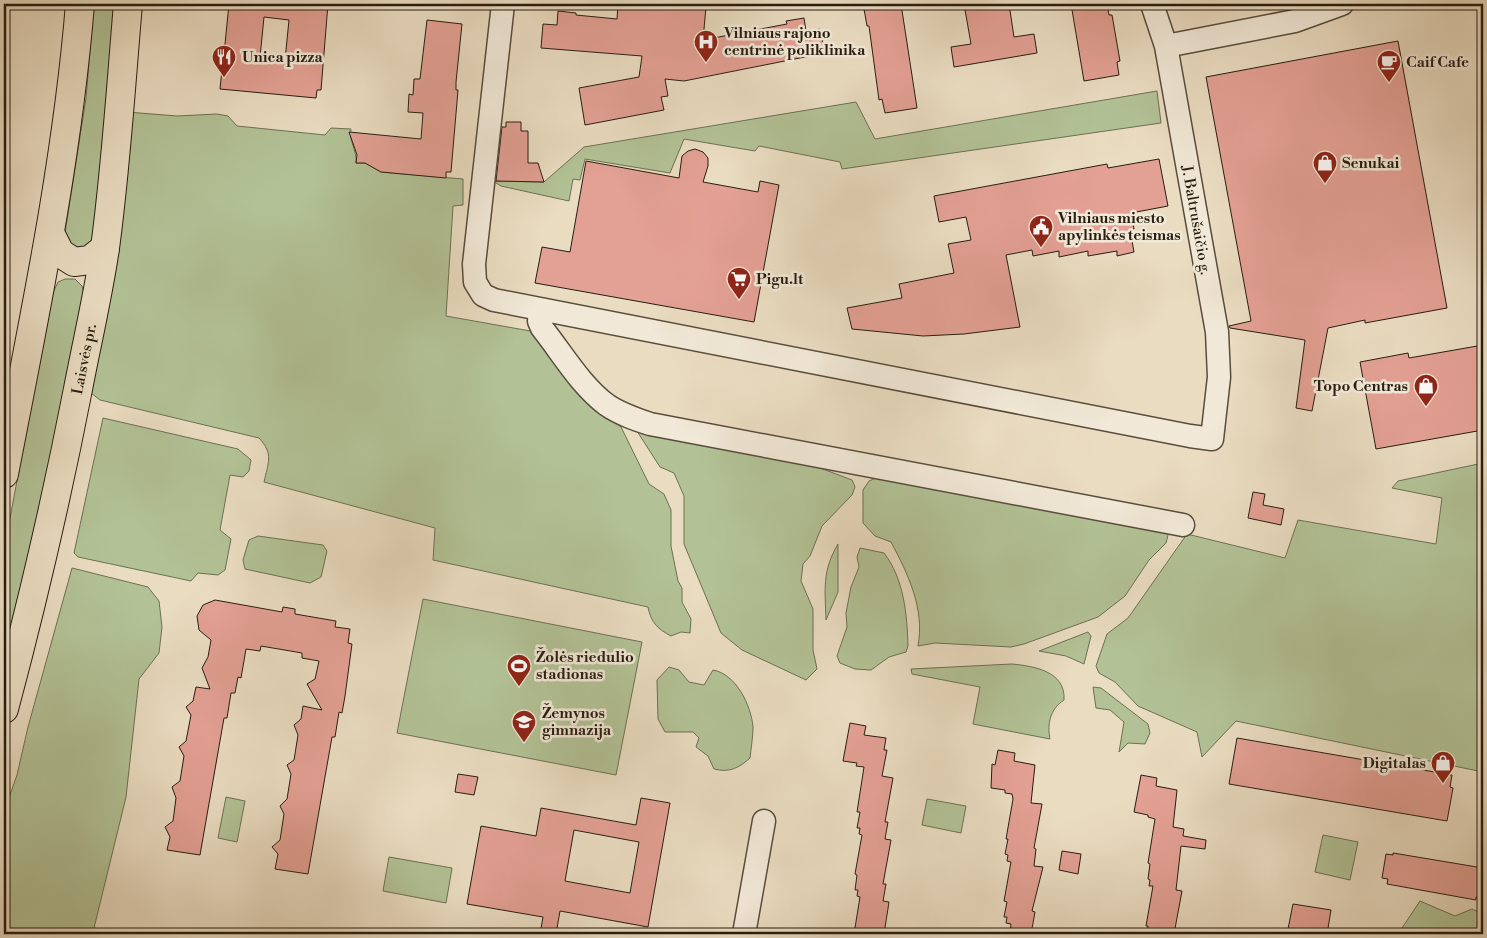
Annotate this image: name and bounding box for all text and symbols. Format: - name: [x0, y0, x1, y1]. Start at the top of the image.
- place label: Vilniaus rajono centrinė poliklinika: [723, 24, 866, 60]
- hospital icon: Vilniaus rajono centrinė poliklinika: [693, 29, 719, 63]
- restaurant icon: Unica pizza: [211, 44, 237, 78]
- place label: Unica pizza: [242, 48, 324, 67]
- cafe icon: Caif Cafe: [1376, 49, 1402, 83]
- place label: Caif Cafe: [1406, 53, 1469, 72]
- shop icon: Senukai: [1312, 150, 1338, 184]
- place label: Senukai: [1342, 154, 1400, 173]
- street label: J. Baltrušaičio g.: [1177, 163, 1215, 276]
- place label: Vilniaus miesto apylinkės teismas: [1057, 209, 1181, 245]
- public building icon: Vilniaus miesto apylinkės teismas: [1028, 214, 1054, 248]
- supermarket icon: Pigu.lt: [726, 266, 752, 300]
- place label: Pigu.lt: [756, 270, 804, 289]
- street label: Laisvės pr.: [68, 322, 101, 396]
- shop icon: Topo Centras: [1413, 373, 1439, 407]
- place label: Topo Centras: [1314, 377, 1408, 396]
- place label: Žolės riedulio stadionas: [536, 647, 634, 684]
- sports icon: Žolės riedulio stadionas: [506, 653, 532, 687]
- place label: Žemynos gimnazija: [542, 703, 612, 740]
- school or university icon: Žemynos gimnazija: [511, 709, 537, 743]
- shop icon: Digitalas: [1430, 750, 1456, 784]
- place label: Digitalas: [1363, 754, 1426, 773]

